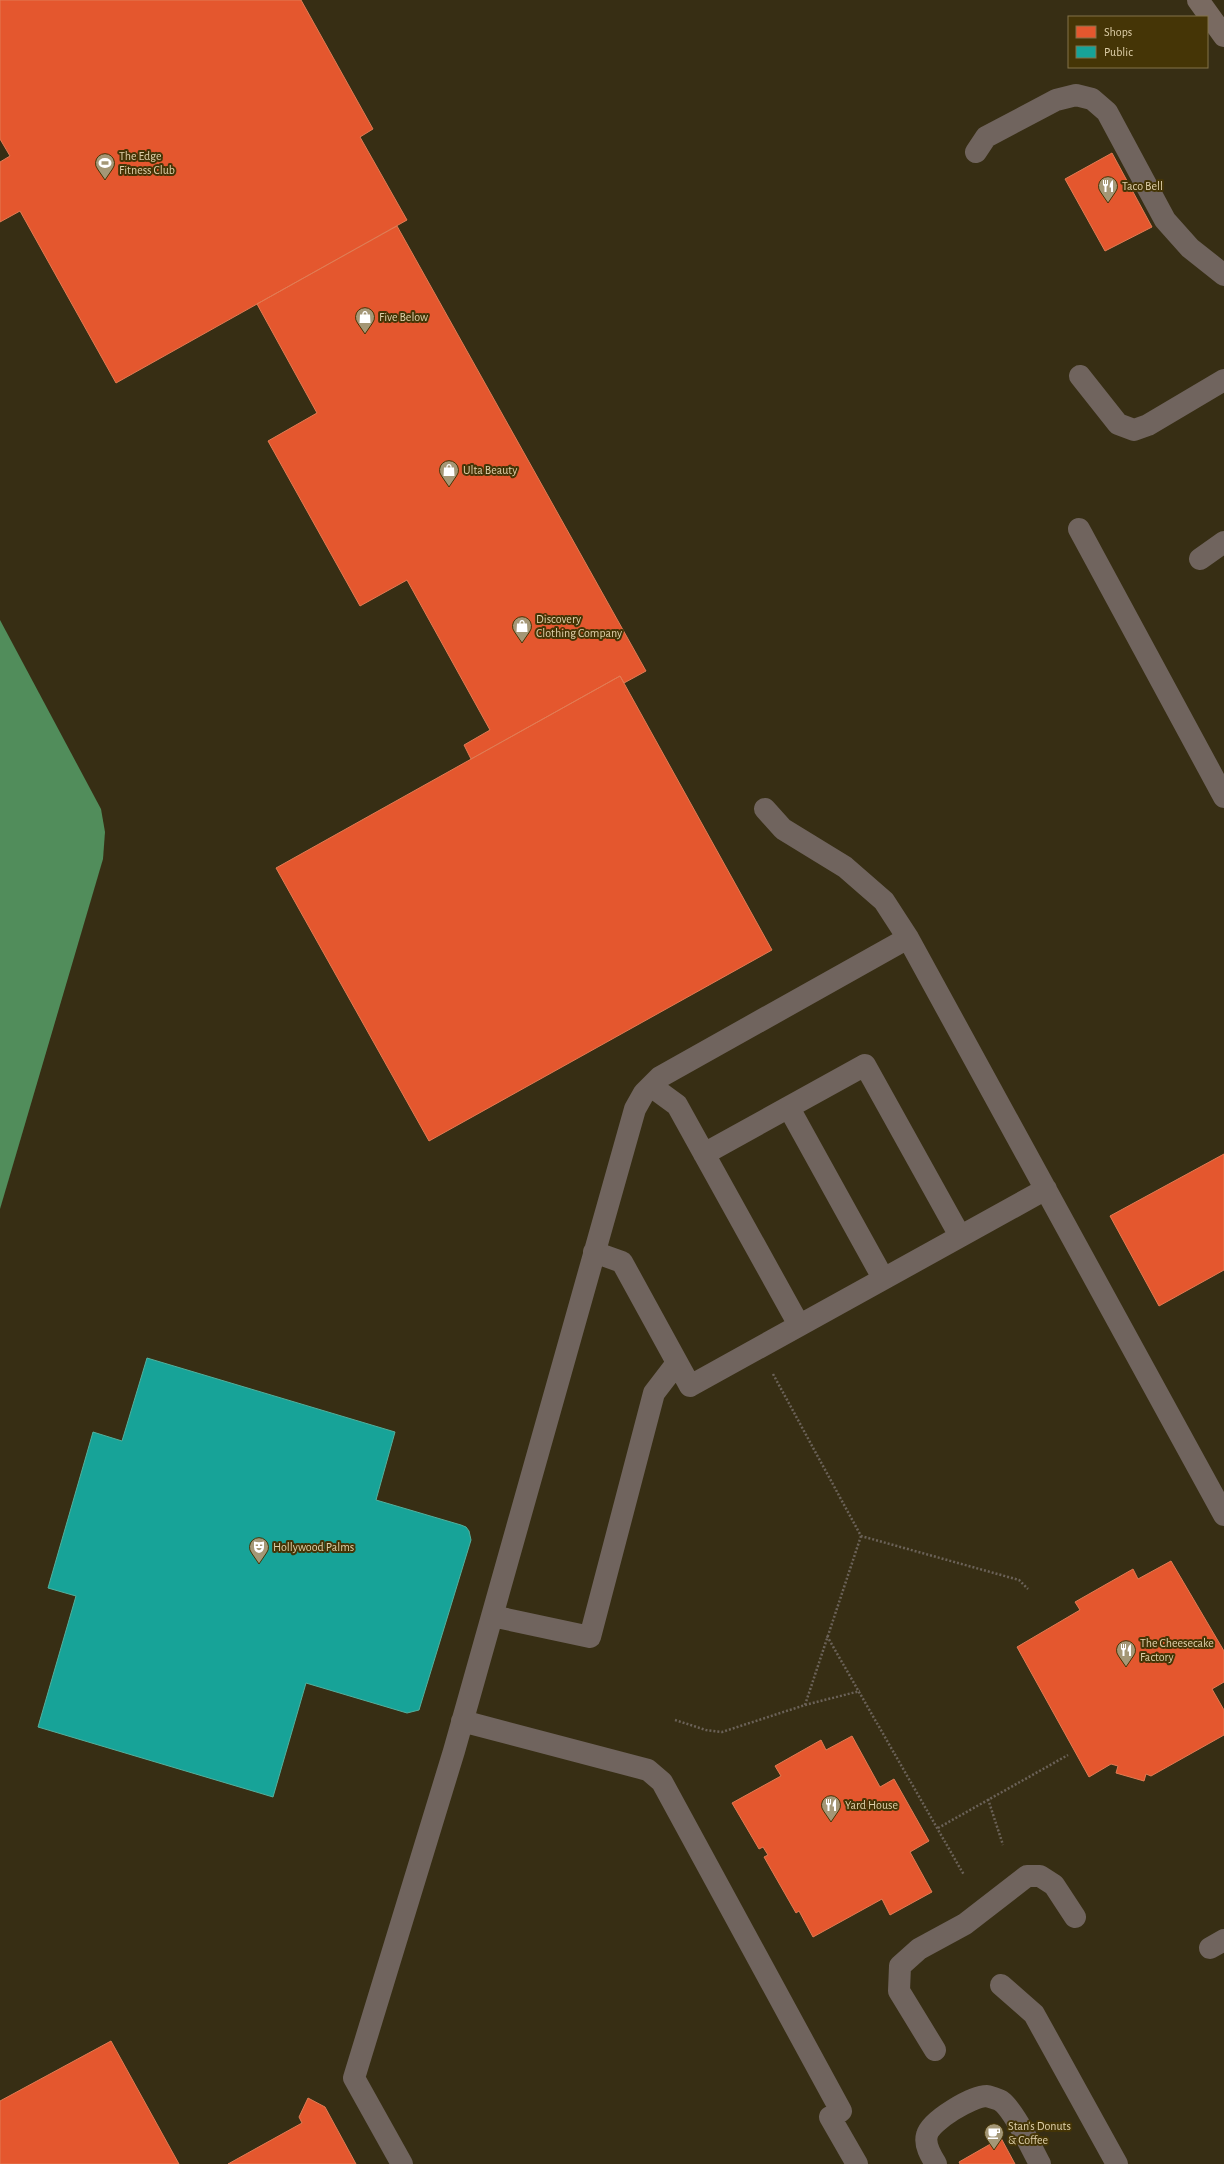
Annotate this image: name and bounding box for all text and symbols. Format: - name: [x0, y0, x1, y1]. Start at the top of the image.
- legend: [1068, 16, 1208, 68]
- text: Shops: [1104, 26, 1132, 38]
- text: Public: [1104, 46, 1133, 58]
- place label: The Edge Fitness Club: [119, 150, 175, 176]
- sports icon: The Edge Fitness Club: [94, 152, 116, 180]
- restaurant icon: Taco Bell: [1097, 175, 1119, 203]
- place label: Taco Bell: [1122, 180, 1163, 192]
- shop icon: Five Below: [354, 306, 376, 334]
- place label: Five Below: [379, 311, 428, 323]
- shop icon: Ulta Beauty: [438, 459, 460, 487]
- place label: Ulta Beauty: [463, 464, 517, 477]
- place label: Discovery Clothing Company: [536, 613, 622, 640]
- shop icon: Discovery Clothing Company: [511, 615, 533, 643]
- theatre icon: Hollywood Palms: [248, 1536, 270, 1564]
- place label: Hollywood Palms: [273, 1541, 354, 1554]
- place label: The Cheesecake Factory: [1140, 1637, 1214, 1664]
- restaurant icon: The Cheesecake Factory: [1115, 1639, 1137, 1667]
- restaurant icon: Yard House: [820, 1794, 842, 1822]
- place label: Yard House: [845, 1799, 898, 1811]
- place label: Stan's Donuts & Coffee: [1008, 2120, 1071, 2146]
- cafe icon: Stan's Donuts & Coffee: [983, 2122, 1005, 2150]

